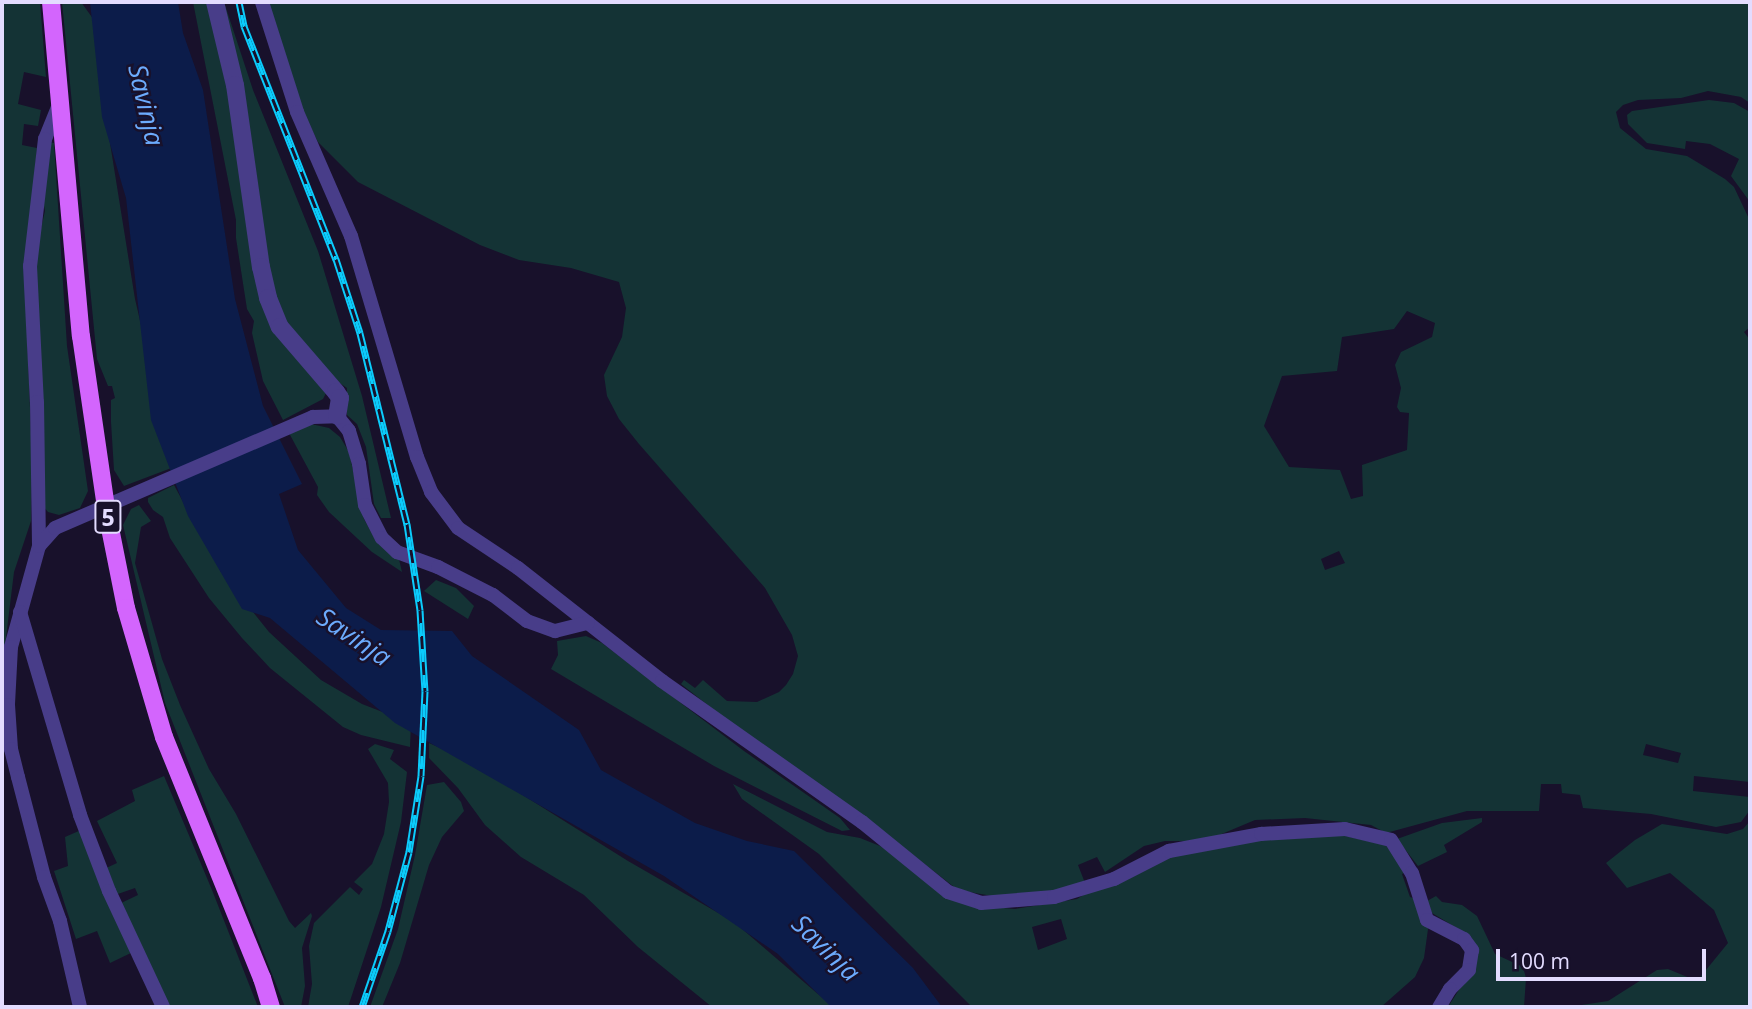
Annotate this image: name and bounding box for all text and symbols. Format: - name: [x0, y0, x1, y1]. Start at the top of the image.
- water label: Savinja: [122, 61, 170, 149]
- road number: 5: [94, 498, 122, 537]
- water label: Savinja: [311, 601, 397, 673]
- water label: Savinja: [785, 908, 867, 988]
- scale bar: [1500, 936, 1710, 980]
- text: 100 m: [1509, 947, 1570, 975]

